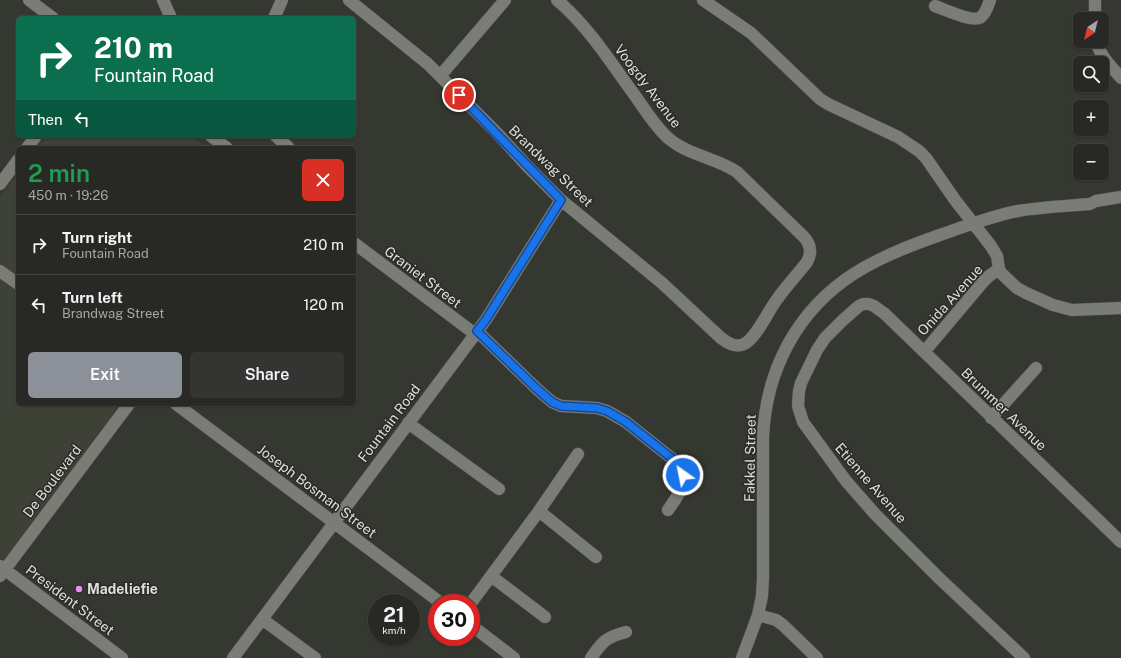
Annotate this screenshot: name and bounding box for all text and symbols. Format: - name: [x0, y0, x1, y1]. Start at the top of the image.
- north arrow: [1073, 12, 1109, 48]
- map controls: [1073, 12, 1109, 180]
- text: 210 m: [94, 31, 173, 64]
- icon: right: [28, 32, 80, 84]
- street label: Voogdy Avenue: [611, 41, 685, 131]
- button: search: [1073, 56, 1109, 92]
- text: Fountain Road: [94, 65, 214, 86]
- pin: [442, 78, 476, 112]
- icon: arrive: [448, 84, 470, 106]
- button: +: [1073, 100, 1109, 136]
- icon: left: [71, 108, 93, 130]
- text: Then: [28, 111, 63, 128]
- street label: Brandwag Street: [506, 122, 596, 210]
- button: −: [1073, 144, 1109, 180]
- text: 2 min: [28, 159, 90, 187]
- button: close: [302, 159, 344, 201]
- text: 450 m · 19:26: [28, 188, 108, 203]
- text: Turn right: [62, 229, 132, 246]
- icon: right: [28, 234, 50, 256]
- text: 210 m: [303, 236, 344, 253]
- street label: Graniet Street: [381, 243, 465, 311]
- text: Fountain Road: [62, 246, 149, 261]
- street label: Onida Avenue: [914, 261, 986, 339]
- text: Turn left: [62, 289, 123, 306]
- icon: left: [28, 294, 50, 316]
- text: 120 m: [303, 296, 344, 313]
- text: Brandwag Street: [62, 306, 164, 321]
- button: Exit: [28, 352, 182, 398]
- button: Share: [190, 352, 344, 398]
- street label: Brummer Avenue: [958, 364, 1050, 454]
- street label: Fountain Road: [355, 381, 423, 465]
- street label: Fakkel Street: [741, 414, 759, 502]
- street label: Etienne Avenue: [832, 440, 910, 526]
- street label: Joseph Bosman Street: [254, 441, 380, 541]
- street label: De Boulevard: [20, 442, 84, 520]
- position arrow: [662, 454, 704, 496]
- street label: President Street: [23, 562, 117, 638]
- place label: Madeliefie: [87, 581, 158, 597]
- marker: Madeliefie: [74, 584, 84, 594]
- speed limit sign: 30: [428, 594, 480, 646]
- text: 21: [383, 603, 405, 627]
- text: km/h: [382, 624, 406, 636]

